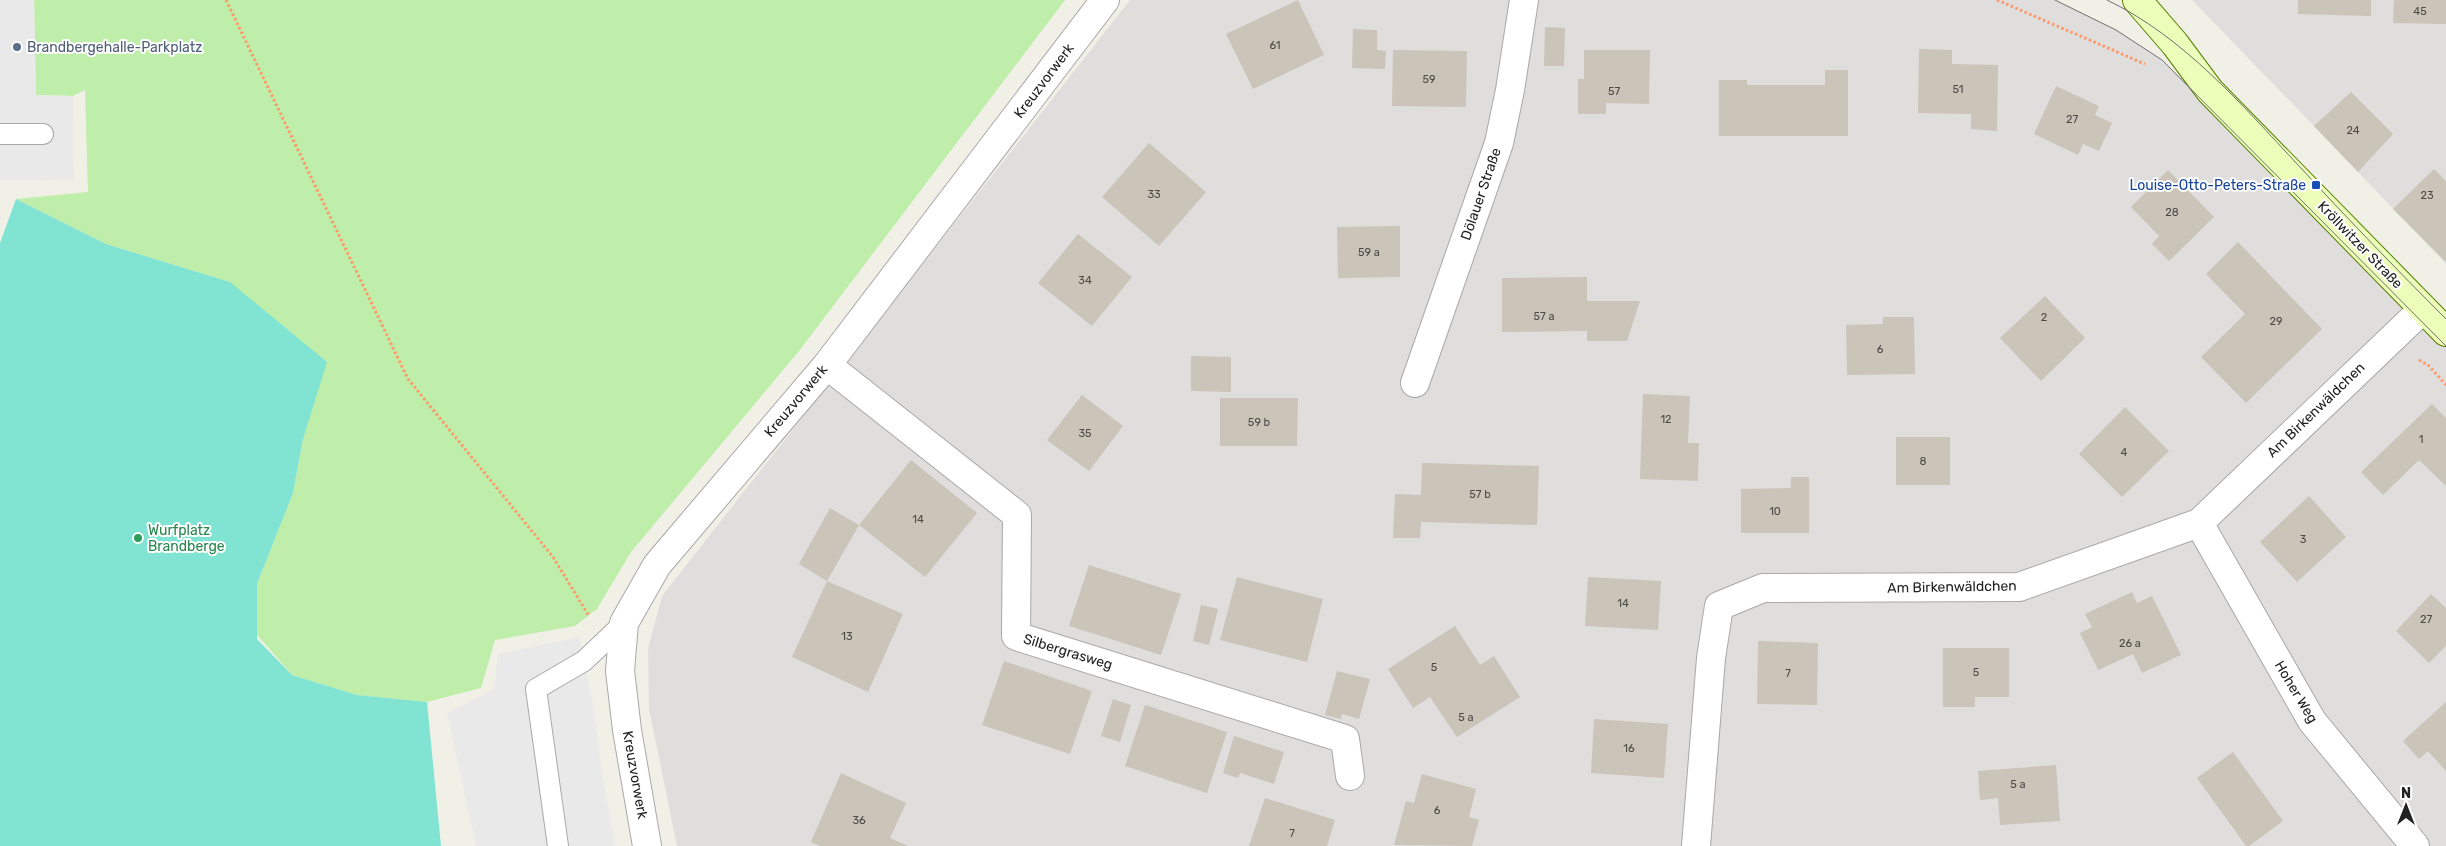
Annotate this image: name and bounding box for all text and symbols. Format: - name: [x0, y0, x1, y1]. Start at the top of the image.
- house number: 45: [2413, 5, 2427, 18]
- place label: Brandbergehalle-Parkplatz: [27, 39, 202, 56]
- house number: 61: [1269, 39, 1281, 52]
- street label: Kreuzvorwerk: [1010, 40, 1078, 122]
- marker: Brandbergehalle-Parkplatz: [11, 41, 23, 53]
- house number: 59: [1422, 73, 1436, 86]
- house number: 51: [1952, 83, 1964, 96]
- house number: 57: [1608, 85, 1620, 98]
- house number: 27: [2066, 113, 2078, 126]
- house number: 24: [2346, 124, 2360, 137]
- street label: Dölauer Straße: [1457, 145, 1505, 242]
- place label: Louise-Otto-Peters-Straße: [2129, 177, 2306, 194]
- marker: Louise-Otto-Peters-Straße: [2310, 179, 2322, 191]
- house number: 33: [1147, 188, 1161, 201]
- house number: 23: [2420, 189, 2434, 202]
- street label: Kröllwitzer Straße: [2314, 198, 2406, 292]
- house number: 28: [2165, 206, 2179, 219]
- house number: 59 a: [1358, 246, 1380, 259]
- house number: 34: [1078, 274, 1092, 287]
- house number: 57 a: [1534, 310, 1554, 323]
- house number: 2: [2041, 311, 2047, 324]
- house number: 29: [2270, 315, 2282, 328]
- house number: 6: [1877, 343, 1884, 356]
- street label: Am Birkenwäldchen: [2264, 359, 2368, 461]
- street label: Kreuzvorwerk: [761, 361, 832, 441]
- house number: 12: [1660, 413, 1672, 426]
- house number: 59 b: [1248, 416, 1270, 429]
- house number: 35: [1078, 427, 1092, 440]
- house number: 1: [2419, 433, 2423, 446]
- house number: 4: [2121, 446, 2128, 459]
- house number: 8: [1920, 455, 1927, 468]
- house number: 57 b: [1469, 488, 1491, 501]
- house number: 10: [1769, 505, 1781, 518]
- house number: 14: [912, 513, 924, 526]
- place label: Wurfplatz Brandberge: [148, 522, 225, 555]
- marker: Wurfplatz Brandberge: [132, 532, 144, 544]
- house number: 3: [2300, 533, 2307, 546]
- street label: Am Birkenwäldchen: [1887, 577, 2017, 597]
- house number: 14: [1617, 597, 1629, 610]
- house number: 27: [2420, 613, 2432, 626]
- house number: 13: [841, 630, 853, 643]
- street label: Silbergrasweg: [1021, 630, 1115, 674]
- house number: 26 a: [2119, 637, 2141, 650]
- street label: Hoher Weg: [2271, 658, 2321, 726]
- house number: 5: [1431, 661, 1438, 674]
- house number: 5: [1973, 666, 1980, 679]
- house number: 7: [1785, 667, 1791, 680]
- house number: 5 a: [1458, 711, 1474, 724]
- street label: Kreuzvorwerk: [619, 730, 651, 821]
- house number: 16: [1623, 742, 1635, 755]
- house number: 5 a: [2010, 778, 2026, 791]
- north arrow: [2381, 781, 2431, 831]
- text: N: [2401, 785, 2411, 802]
- house number: 6: [1434, 804, 1441, 817]
- house number: 36: [852, 814, 866, 827]
- house number: 7: [1289, 827, 1295, 840]

